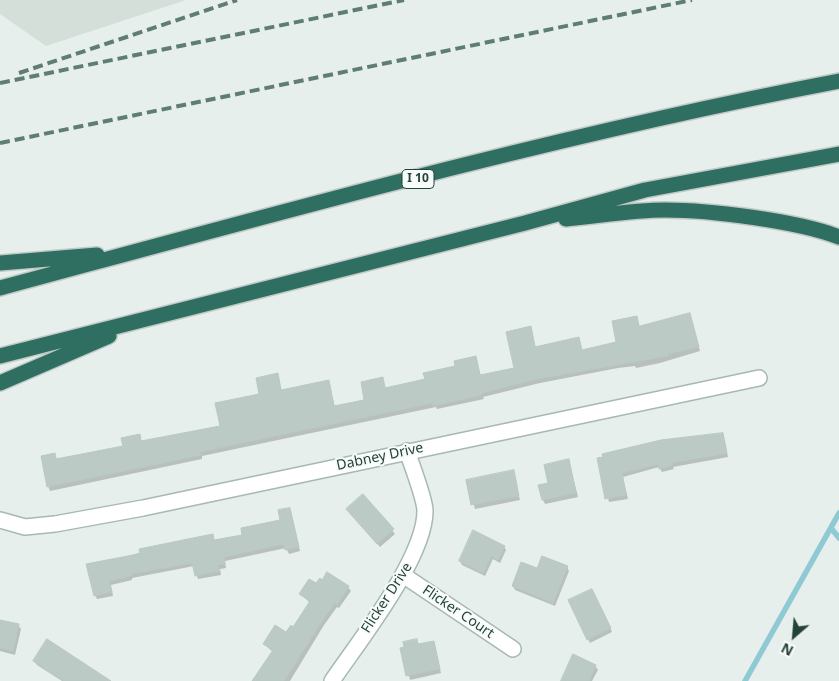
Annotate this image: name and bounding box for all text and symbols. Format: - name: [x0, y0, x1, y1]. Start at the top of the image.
- road number: I 10: [402, 170, 434, 188]
- street label: Dabney Drive: [335, 440, 425, 474]
- street label: Flicker Drive: [358, 560, 416, 636]
- street label: Flicker Court: [419, 582, 497, 642]
- north arrow: [769, 611, 819, 661]
- text: N: [778, 639, 796, 661]

